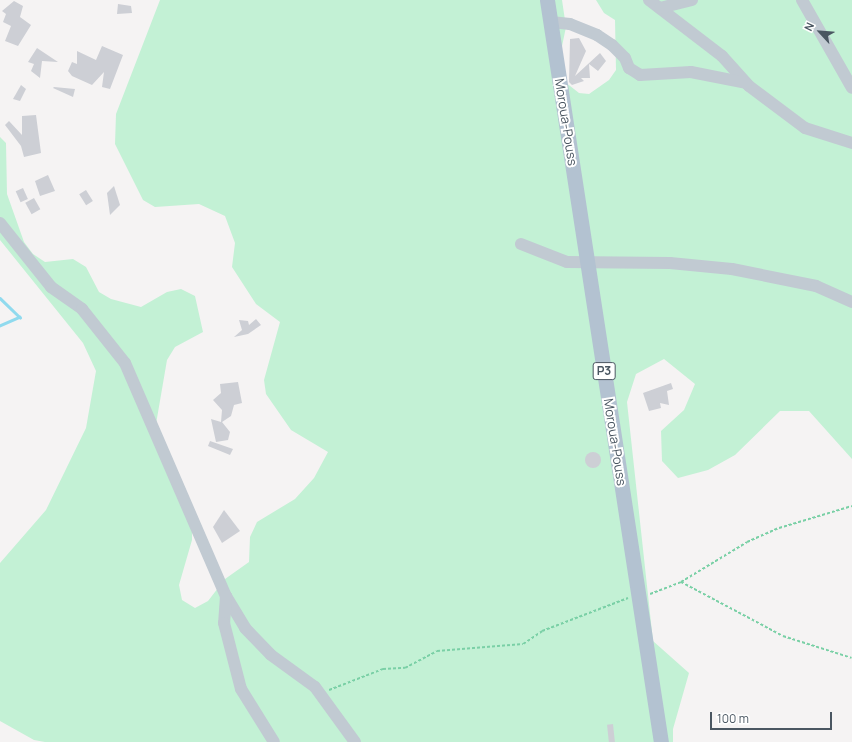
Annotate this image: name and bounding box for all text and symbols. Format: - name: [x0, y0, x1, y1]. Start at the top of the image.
- north arrow: [800, 12, 840, 52]
- text: N: [800, 20, 817, 33]
- street label: Moroua-Pouss: [551, 77, 581, 167]
- road number: P3: [592, 361, 616, 381]
- street label: Moroua-Pouss: [600, 397, 630, 487]
- scale bar: [712, 704, 834, 730]
- text: 100 m: [717, 710, 749, 727]

